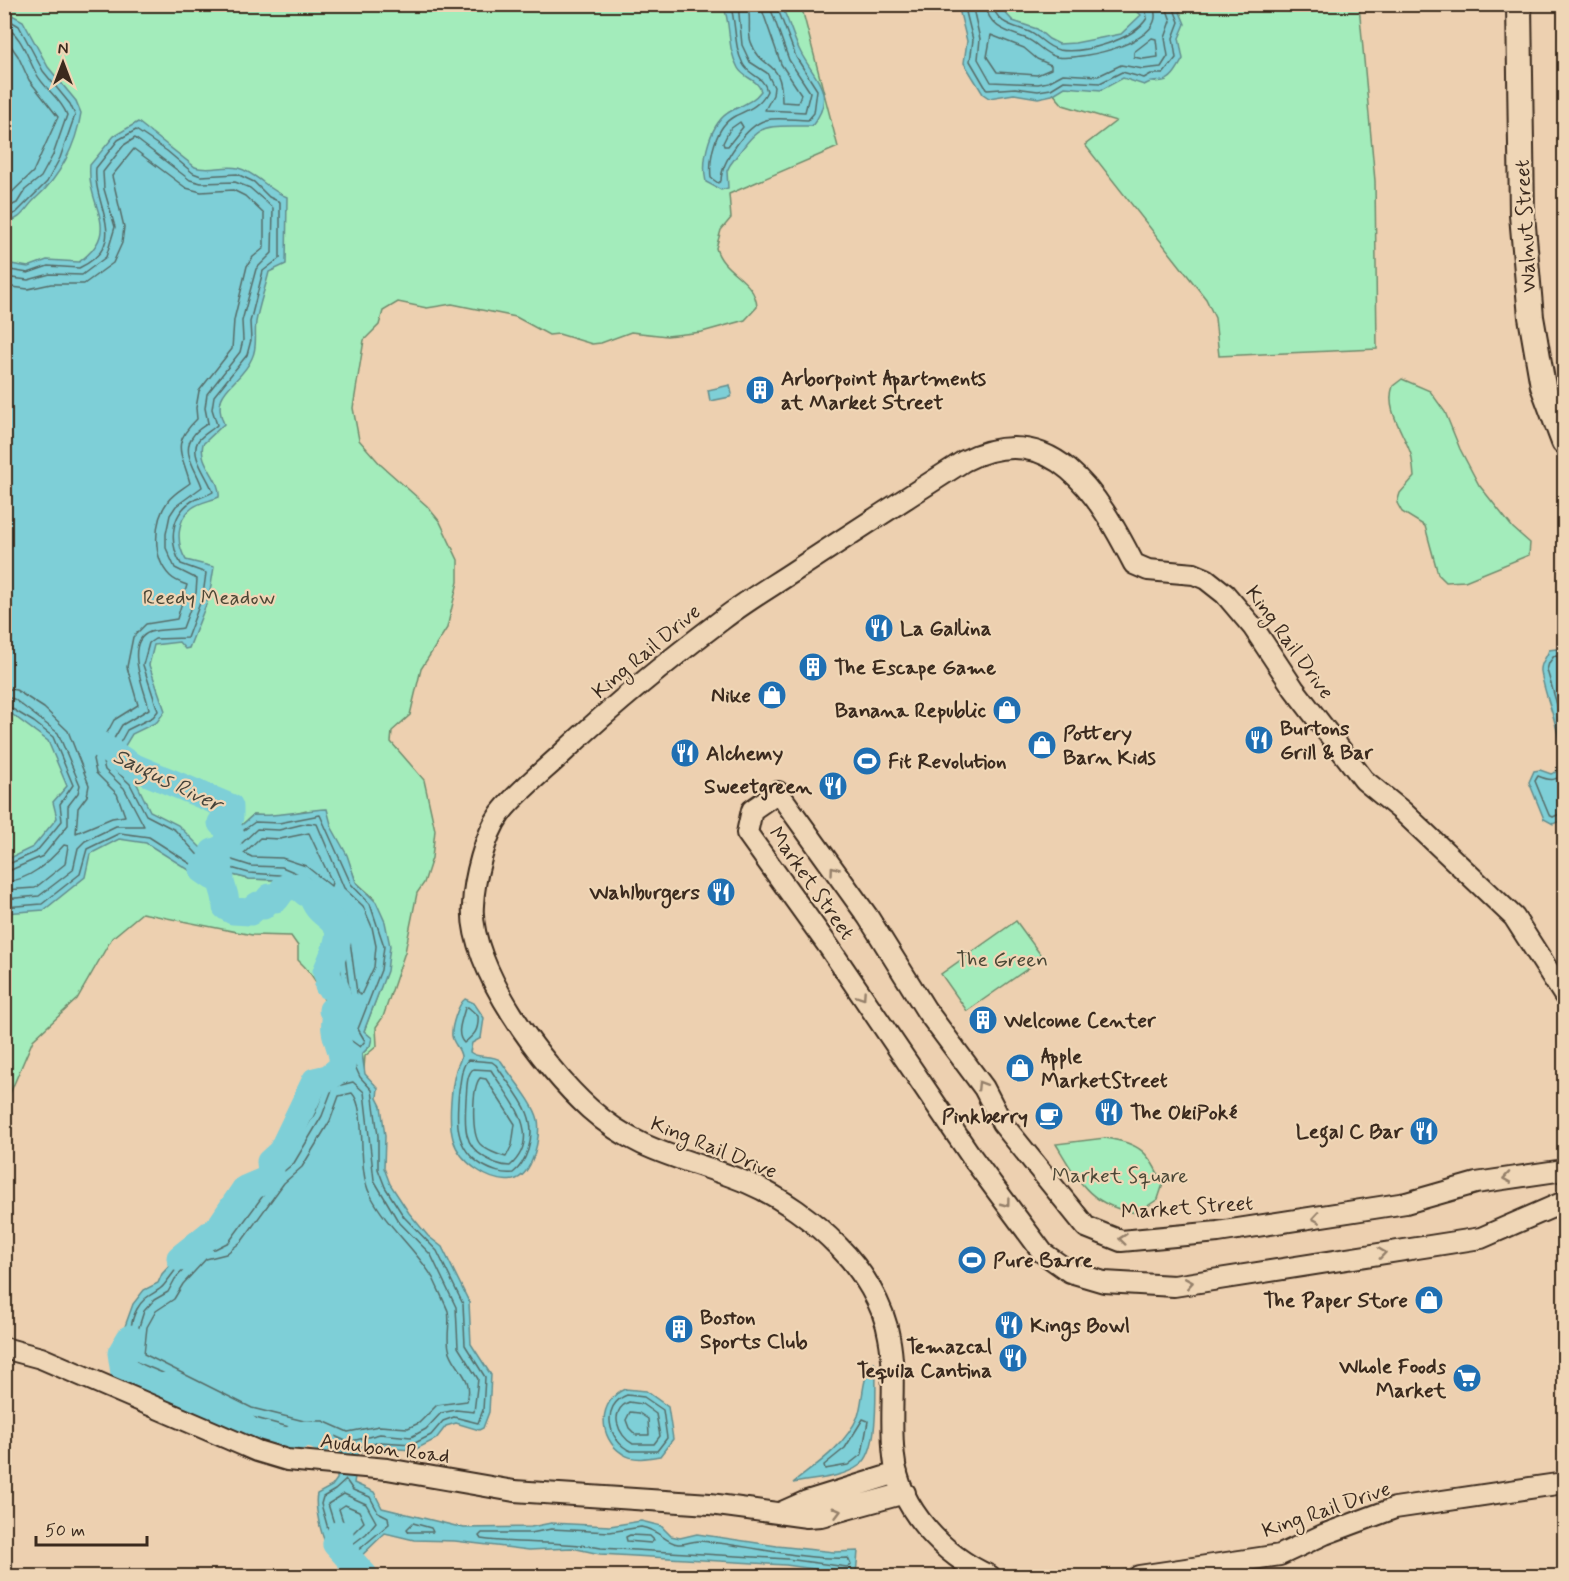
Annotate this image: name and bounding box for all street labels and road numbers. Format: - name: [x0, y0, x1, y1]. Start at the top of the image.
- street label: Walnut Street: [1509, 159, 1543, 293]
- street label: King Rail Drive: [1238, 580, 1340, 706]
- street label: King Rail Drive: [586, 598, 708, 706]
- street label: Market Street: [762, 821, 861, 946]
- street label: King Rail Drive: [646, 1110, 781, 1187]
- street label: Market Street: [1120, 1189, 1254, 1227]
- street label: Audubon Road: [319, 1427, 451, 1471]
- street label: King Rail Drive: [1258, 1475, 1395, 1546]

